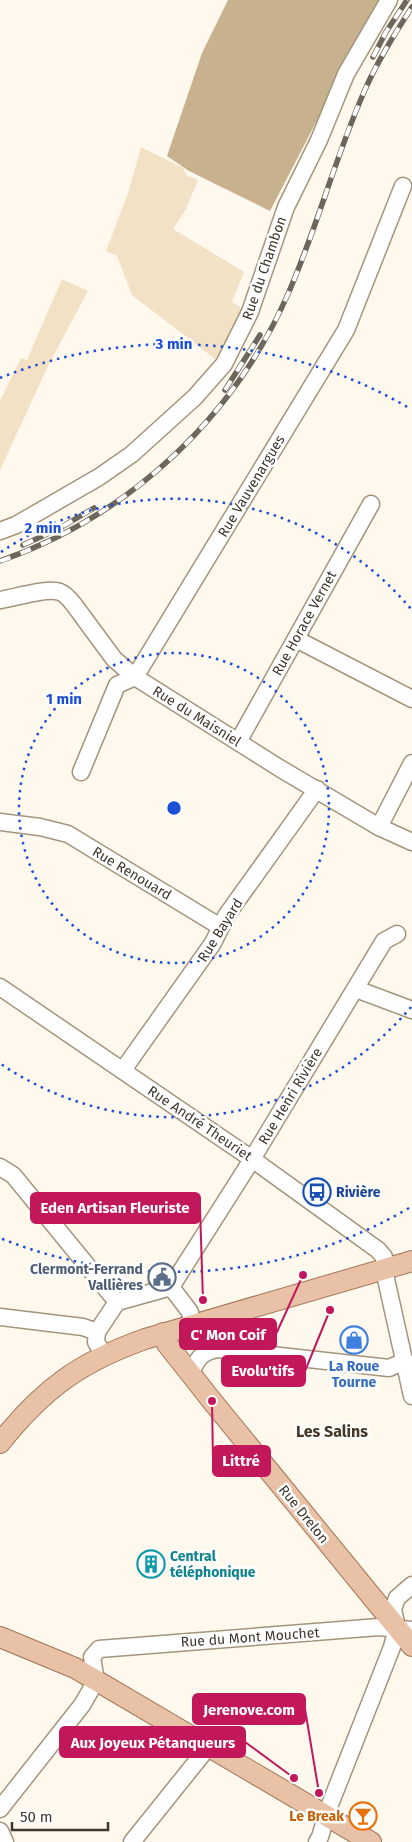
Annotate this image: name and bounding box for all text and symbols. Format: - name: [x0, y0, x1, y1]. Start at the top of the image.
- street label: Rue du Chambon: [239, 214, 290, 322]
- text: 3 min: [155, 335, 192, 353]
- street label: Rue Vauvenargues: [214, 432, 289, 540]
- text: 2 min: [25, 519, 61, 537]
- street label: Rue Horace Vernet: [269, 567, 341, 679]
- street label: Rue du Maisniel: [149, 682, 244, 750]
- text: 1 min: [46, 690, 82, 708]
- centre of rings: [165, 799, 183, 817]
- street label: Rue Renouard: [89, 843, 174, 904]
- street label: Rue Bayard: [194, 895, 247, 965]
- street label: Rue Henri Rivière: [255, 1045, 326, 1148]
- street label: Rue André Theuriet: [144, 1082, 256, 1165]
- bus stop icon: Rivière: [302, 1177, 332, 1207]
- place label: Rivière: [336, 1184, 381, 1201]
- callout: Eden Artisan Fleuriste: [31, 1193, 200, 1223]
- text: Eden Artisan Fleuriste: [40, 1199, 190, 1217]
- place label: Clermont-Ferrand Vallières: [30, 1261, 143, 1294]
- public building icon: Clermont-Ferrand Vallières: [147, 1262, 177, 1292]
- callout: C' Mon Coif: [180, 1319, 276, 1349]
- shop icon: La Roue Tourne: [339, 1325, 369, 1355]
- text: C' Mon Coif: [190, 1326, 267, 1344]
- callout: Evolu'tifs: [222, 1356, 305, 1386]
- place label: La Roue Tourne: [329, 1358, 379, 1391]
- text: Evolu'tifs: [231, 1362, 295, 1380]
- district label: Les Salins: [296, 1422, 368, 1441]
- callout: Littré: [213, 1446, 270, 1476]
- text: Littré: [222, 1452, 260, 1470]
- street label: Rue Drelon: [275, 1482, 332, 1547]
- place label: Central téléphonique: [170, 1548, 256, 1581]
- building icon: Central téléphonique: [136, 1549, 166, 1579]
- street label: Rue du Mont Mouchet: [180, 1624, 321, 1651]
- callout: Jerenove.com: [193, 1694, 305, 1724]
- text: Jerenove.com: [202, 1701, 295, 1719]
- callout: Aux Joyeux Pétanqueurs: [60, 1727, 245, 1757]
- text: Aux Joyeux Pétanqueurs: [70, 1734, 235, 1752]
- scale bar: [12, 1800, 109, 1832]
- bar icon: Le Break: [348, 1801, 378, 1831]
- text: 50 m: [20, 1808, 53, 1826]
- place label: Le Break: [289, 1808, 344, 1825]

